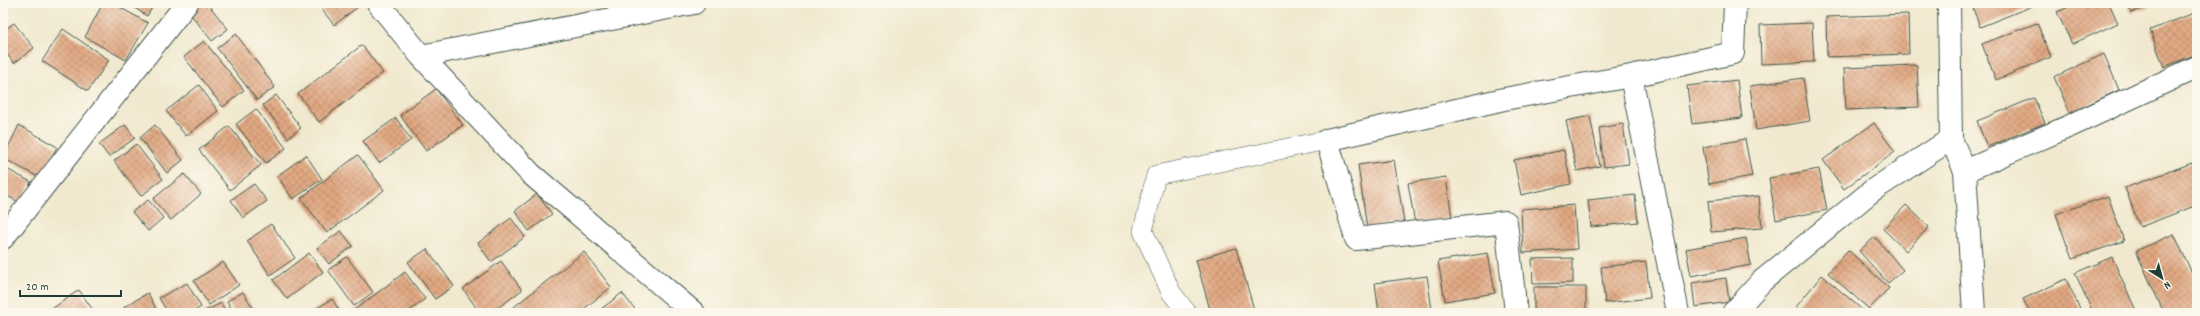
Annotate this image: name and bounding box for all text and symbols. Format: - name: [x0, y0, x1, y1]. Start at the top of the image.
- north arrow: [2142, 258, 2182, 298]
- scale bar: [20, 272, 121, 298]
- text: N: [2159, 276, 2174, 293]
- text: 20 m: [26, 279, 49, 296]

